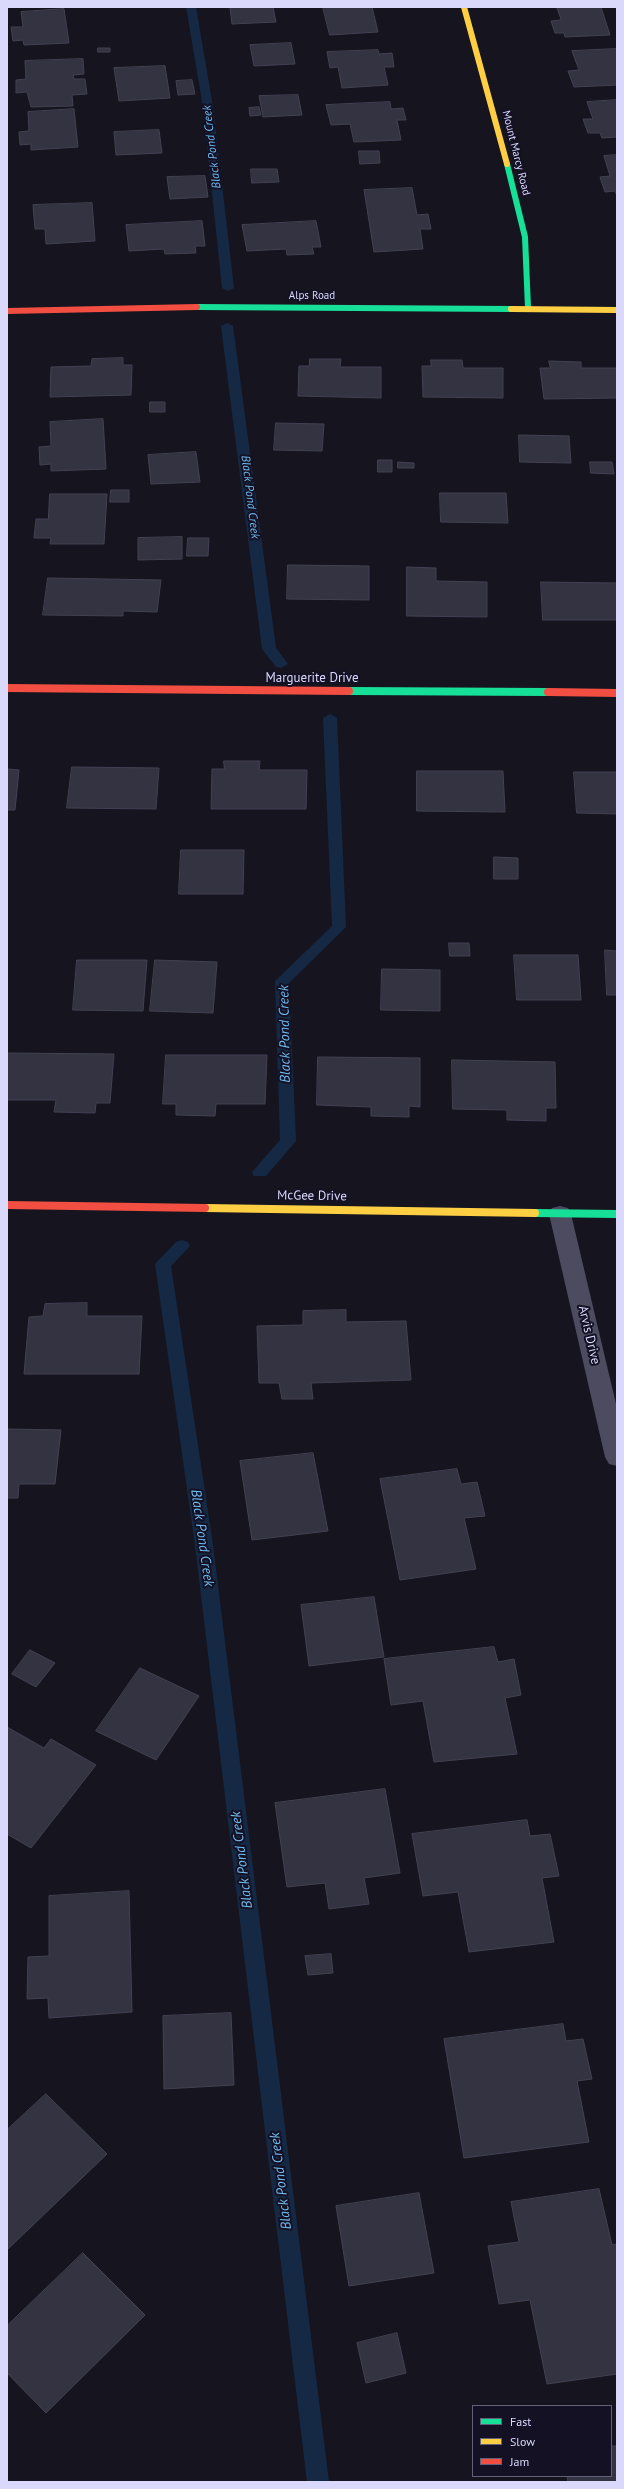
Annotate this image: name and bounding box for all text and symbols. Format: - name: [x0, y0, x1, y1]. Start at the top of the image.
- water label: Black Pond Creek: [200, 104, 224, 190]
- street label: Mount Marcy Road: [499, 109, 533, 197]
- street label: Alps Road: [289, 289, 335, 303]
- water label: Black Pond Creek: [238, 454, 262, 540]
- street label: Marguerite Drive: [265, 670, 359, 686]
- water label: Black Pond Creek: [276, 985, 294, 1083]
- street label: McGee Drive: [277, 1188, 347, 1204]
- street label: Arvis Drive: [575, 1304, 603, 1366]
- water label: Black Pond Creek: [187, 1488, 217, 1588]
- water label: Black Pond Creek: [228, 1810, 256, 1910]
- water label: Black Pond Creek: [267, 2131, 295, 2231]
- legend: [472, 2405, 612, 2477]
- text: Fast: [510, 2414, 531, 2429]
- text: Slow: [510, 2434, 535, 2449]
- text: Jam: [510, 2454, 529, 2469]

